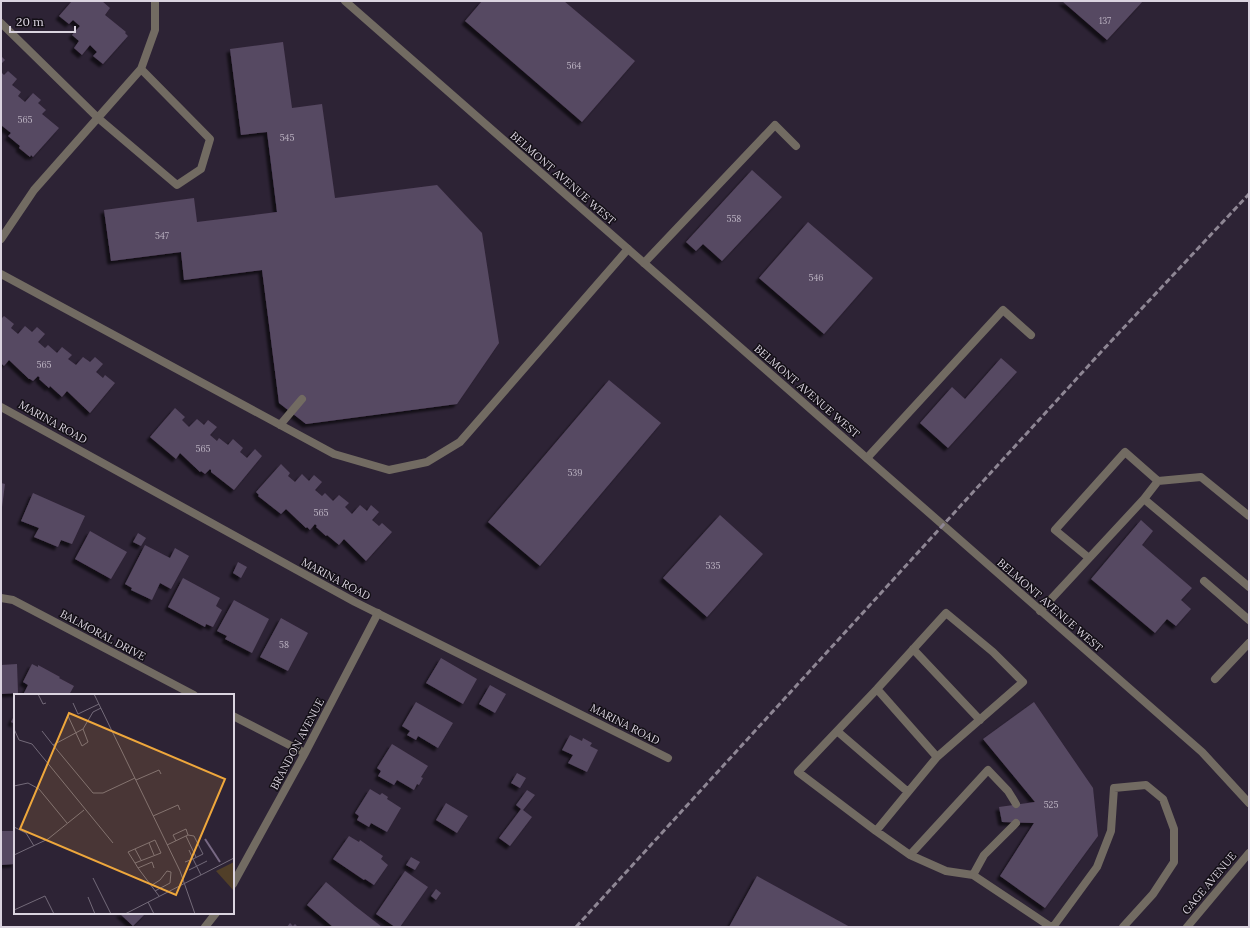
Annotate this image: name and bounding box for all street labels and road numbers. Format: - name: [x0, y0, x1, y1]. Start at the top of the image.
- street label: BELMONT AVENUE WEST: [508, 128, 618, 228]
- street label: BELMONT AVENUE WEST: [752, 341, 862, 441]
- street label: MARINA ROAD: [16, 397, 90, 447]
- street label: MARINA ROAD: [299, 555, 373, 603]
- street label: BELMONT AVENUE WEST: [995, 555, 1105, 655]
- street label: BALMORAL DRIVE: [58, 607, 148, 663]
- street label: BRANDON AVENUE: [267, 696, 327, 792]
- street label: MARINA ROAD: [588, 700, 662, 748]
- street label: GAGE AVENUE: [1179, 849, 1239, 917]

